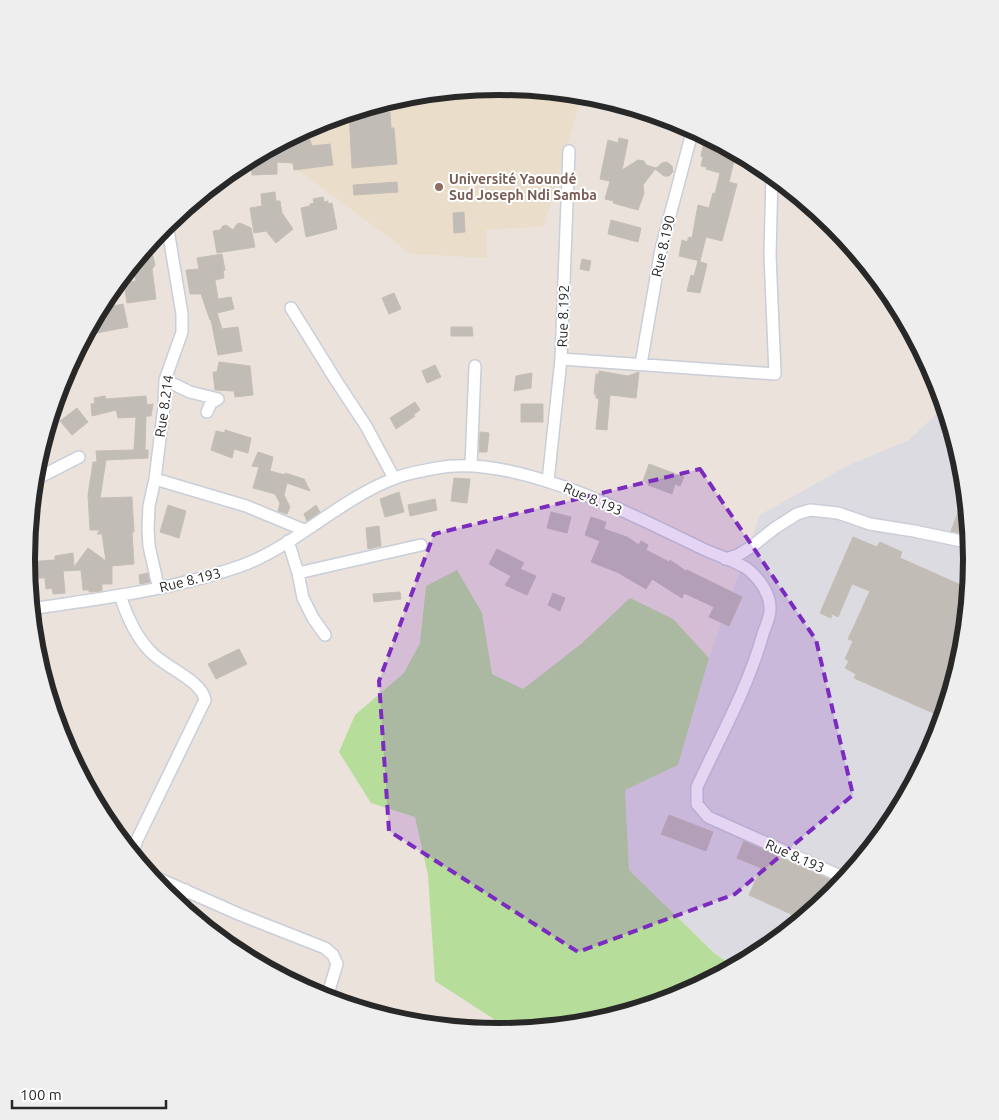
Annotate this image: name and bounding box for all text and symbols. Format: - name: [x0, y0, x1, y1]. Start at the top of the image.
- place label: Université Yaoundé Sud Joseph Ndi Samba: [449, 171, 597, 203]
- marker: Université Yaoundé Sud Joseph Ndi Samba: [433, 181, 445, 193]
- street label: Rue 8.190: [648, 214, 678, 278]
- street label: Rue 8.192: [554, 284, 572, 348]
- street label: Rue 8.214: [152, 374, 176, 438]
- street label: Rue 8.193: [561, 479, 625, 519]
- street label: Rue 8.193: [158, 565, 222, 595]
- street label: Rue 8.193: [763, 836, 827, 876]
- scale bar: [12, 1078, 166, 1110]
- text: 100 m: [20, 1086, 62, 1103]

